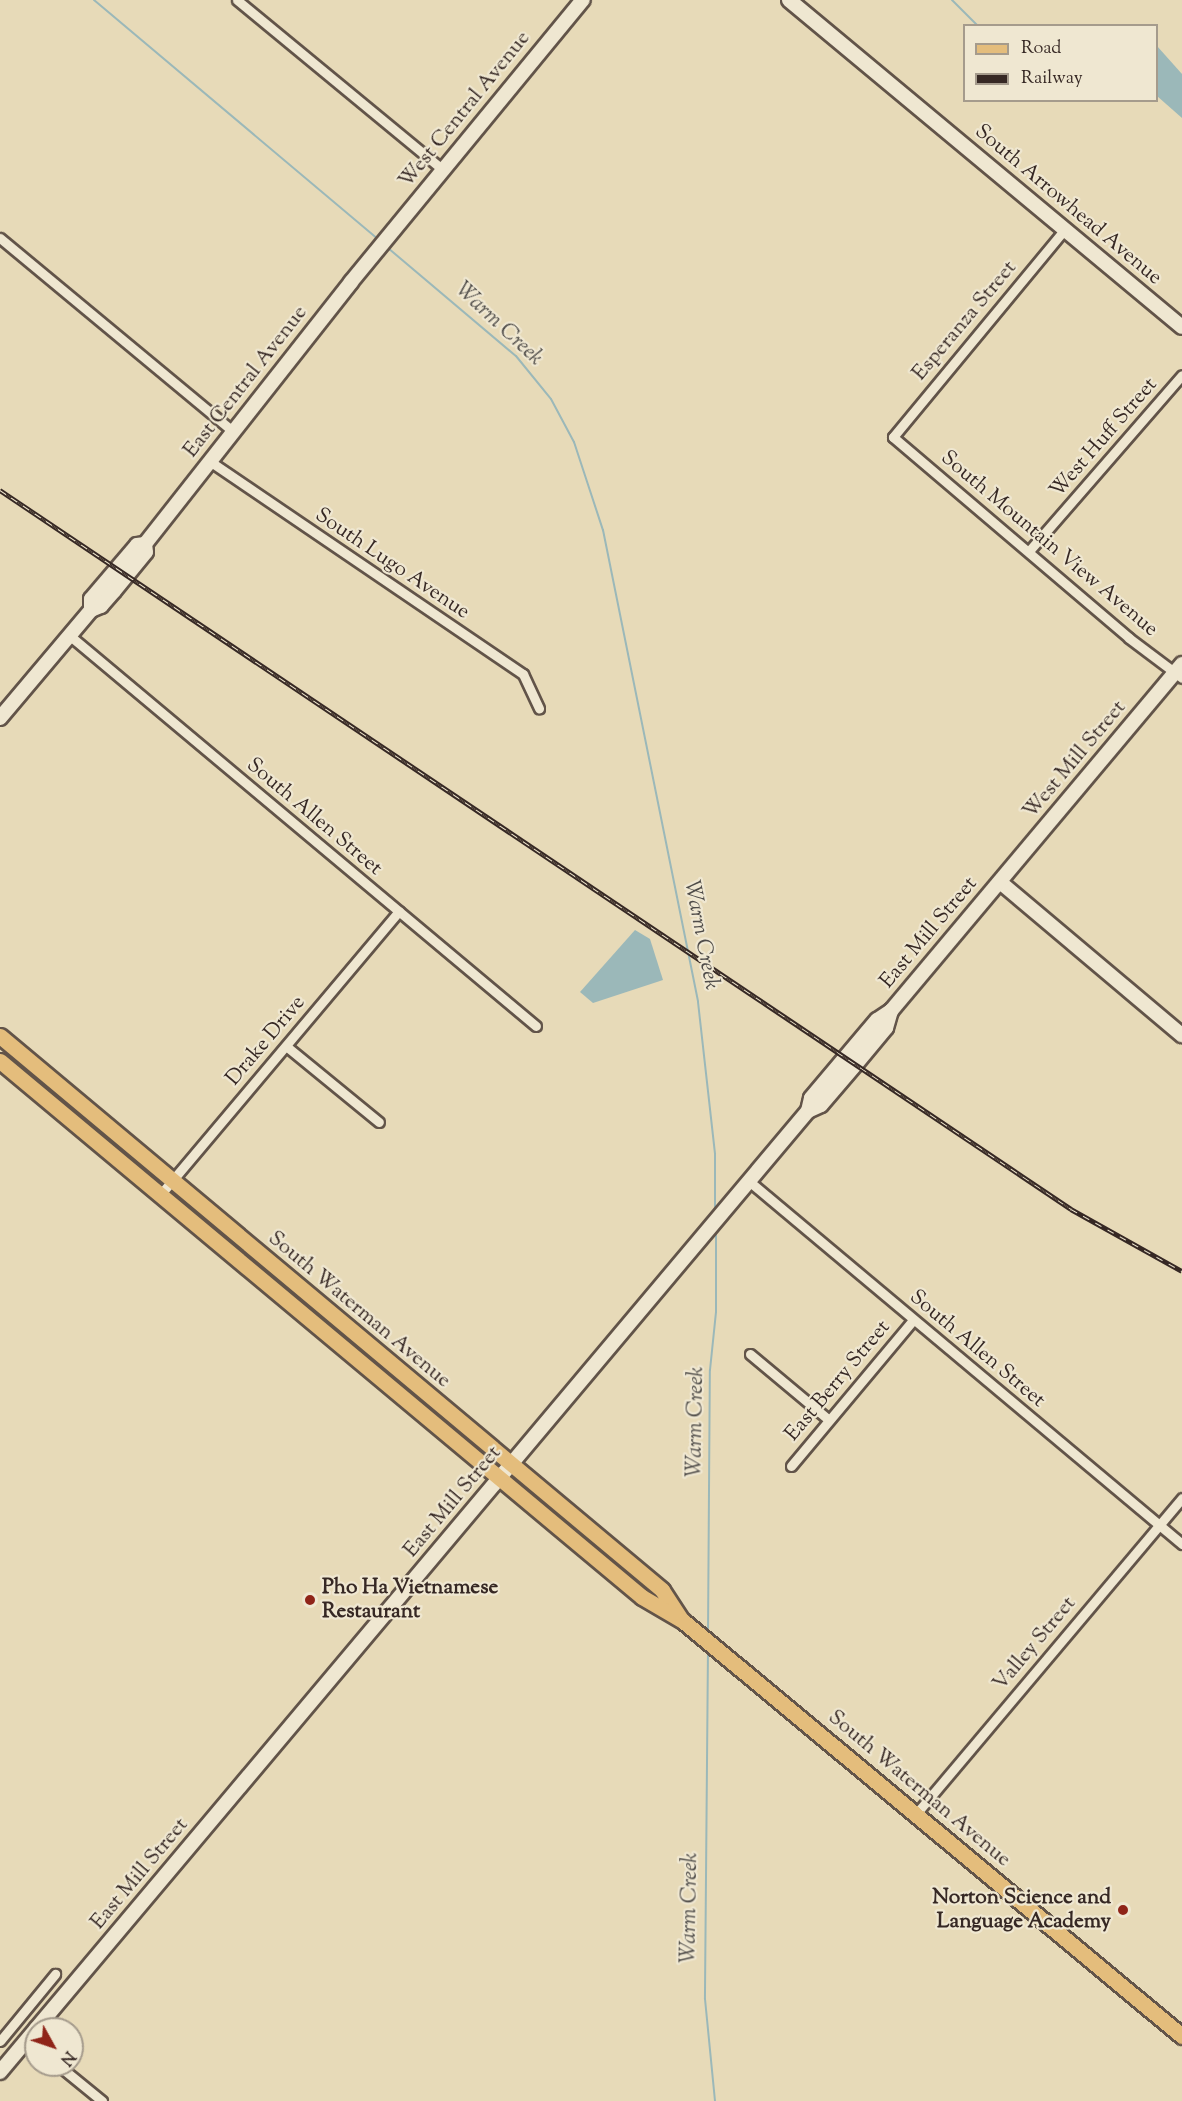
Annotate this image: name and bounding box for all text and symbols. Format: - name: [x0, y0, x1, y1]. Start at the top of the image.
- legend: [963, 24, 1158, 102]
- street label: West Central Avenue: [394, 26, 536, 194]
- text: Road: [1021, 36, 1061, 62]
- text: Railway: [1021, 66, 1083, 92]
- street label: South Arrowhead Avenue: [969, 119, 1167, 291]
- street label: Esperanza Street: [908, 256, 1022, 386]
- water label: Warm Creek: [448, 278, 548, 372]
- street label: East Central Avenue: [179, 301, 313, 463]
- street label: West Huff Street: [1045, 373, 1163, 503]
- street label: South Mountain View Avenue: [935, 446, 1163, 642]
- street label: South Lugo Avenue: [310, 503, 474, 625]
- street label: West Mill Street: [1018, 696, 1132, 824]
- street label: South Allen Street: [241, 753, 387, 881]
- street label: East Mill Street: [875, 872, 983, 994]
- water label: Warm Creek: [676, 878, 724, 992]
- street label: Drake Drive: [221, 991, 311, 1091]
- street label: South Waterman Avenue: [263, 1226, 455, 1394]
- street label: South Allen Street: [904, 1285, 1050, 1413]
- street label: East Berry Street: [780, 1315, 896, 1447]
- water label: Warm Creek: [683, 1366, 711, 1478]
- street label: East Mill Street: [399, 1441, 507, 1563]
- place label: Pho Ha Vietnamese Restaurant: [322, 1575, 498, 1625]
- street label: Valley Street: [988, 1592, 1082, 1696]
- marker: Pho Ha Vietnamese Restaurant: [303, 1593, 317, 1607]
- street label: South Waterman Avenue: [823, 1705, 1015, 1873]
- street label: East Mill Street: [86, 1813, 194, 1935]
- water label: Warm Creek: [677, 1852, 705, 1964]
- place label: Norton Science and Language Academy: [932, 1885, 1111, 1935]
- marker: Norton Science and Language Academy: [1116, 1903, 1130, 1917]
- north arrow: [24, 2017, 84, 2077]
- text: N: [54, 2045, 80, 2070]

